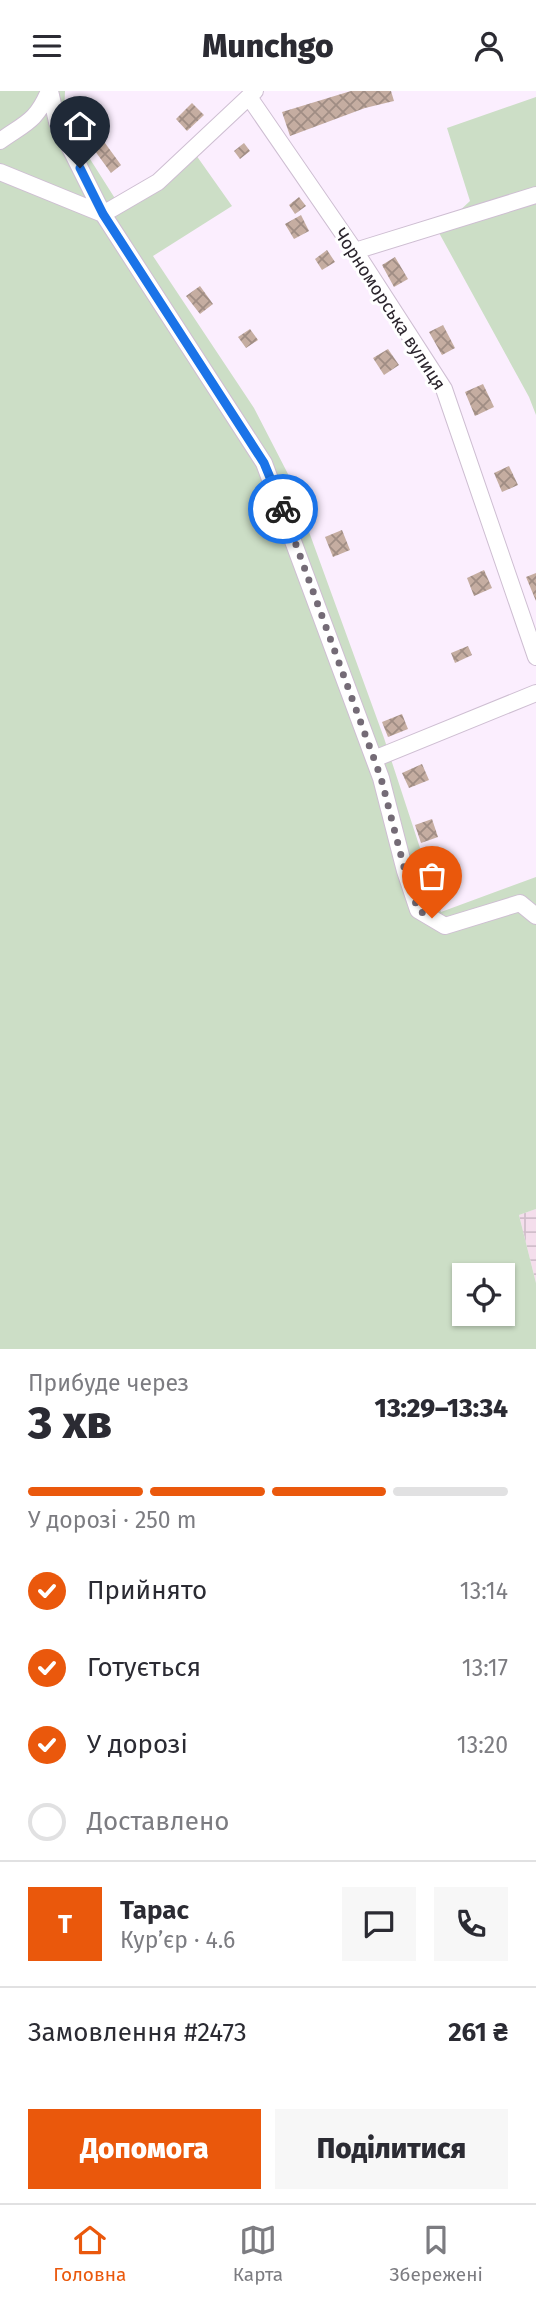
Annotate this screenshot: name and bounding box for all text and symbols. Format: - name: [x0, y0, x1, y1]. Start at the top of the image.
- icon: menu: [28, 27, 66, 65]
- text: Munchgo: [202, 27, 334, 65]
- icon: person: [470, 27, 508, 65]
- pin: [50, 96, 110, 168]
- icon: home: [61, 107, 99, 145]
- street label: Чорноморська вулиця: [329, 224, 451, 394]
- courier: [248, 474, 318, 544]
- icon: bike: [264, 490, 302, 528]
- pin: [402, 846, 462, 918]
- icon: bag: [413, 857, 451, 895]
- map controls: [452, 1263, 515, 1326]
- button: locate: [452, 1263, 515, 1326]
- text: Прибуде через: [28, 1369, 189, 1397]
- text: 13:29–13:34: [375, 1393, 508, 1424]
- text: 3 хв: [28, 1395, 112, 1450]
- text: У дорозі · 250 m: [28, 1506, 197, 1534]
- icon: check: [28, 1572, 66, 1610]
- text: Прийнято: [87, 1575, 207, 1606]
- text: 13:14: [460, 1577, 508, 1605]
- icon: check: [28, 1649, 66, 1687]
- text: Готується: [87, 1652, 201, 1683]
- text: 13:17: [462, 1654, 508, 1682]
- icon: check: [28, 1726, 66, 1764]
- text: У дорозі: [87, 1729, 188, 1760]
- text: 13:20: [457, 1731, 508, 1759]
- text: Доставлено: [87, 1806, 229, 1837]
- button: chat: [342, 1887, 416, 1961]
- button: phone: [434, 1887, 508, 1961]
- text: Тарас: [120, 1895, 189, 1926]
- text: Т: [58, 1909, 72, 1940]
- text: Кур’єр · 4.6: [120, 1926, 235, 1954]
- text: Замовлення #2473: [28, 2017, 247, 2048]
- text: 261 ₴: [448, 2017, 508, 2048]
- button: Допомога: [28, 2109, 261, 2189]
- button: Поділитися: [275, 2109, 508, 2189]
- tab: Головна: [53, 2221, 126, 2286]
- tab: Карта: [233, 2221, 283, 2286]
- tab: Збережені: [390, 2221, 483, 2286]

